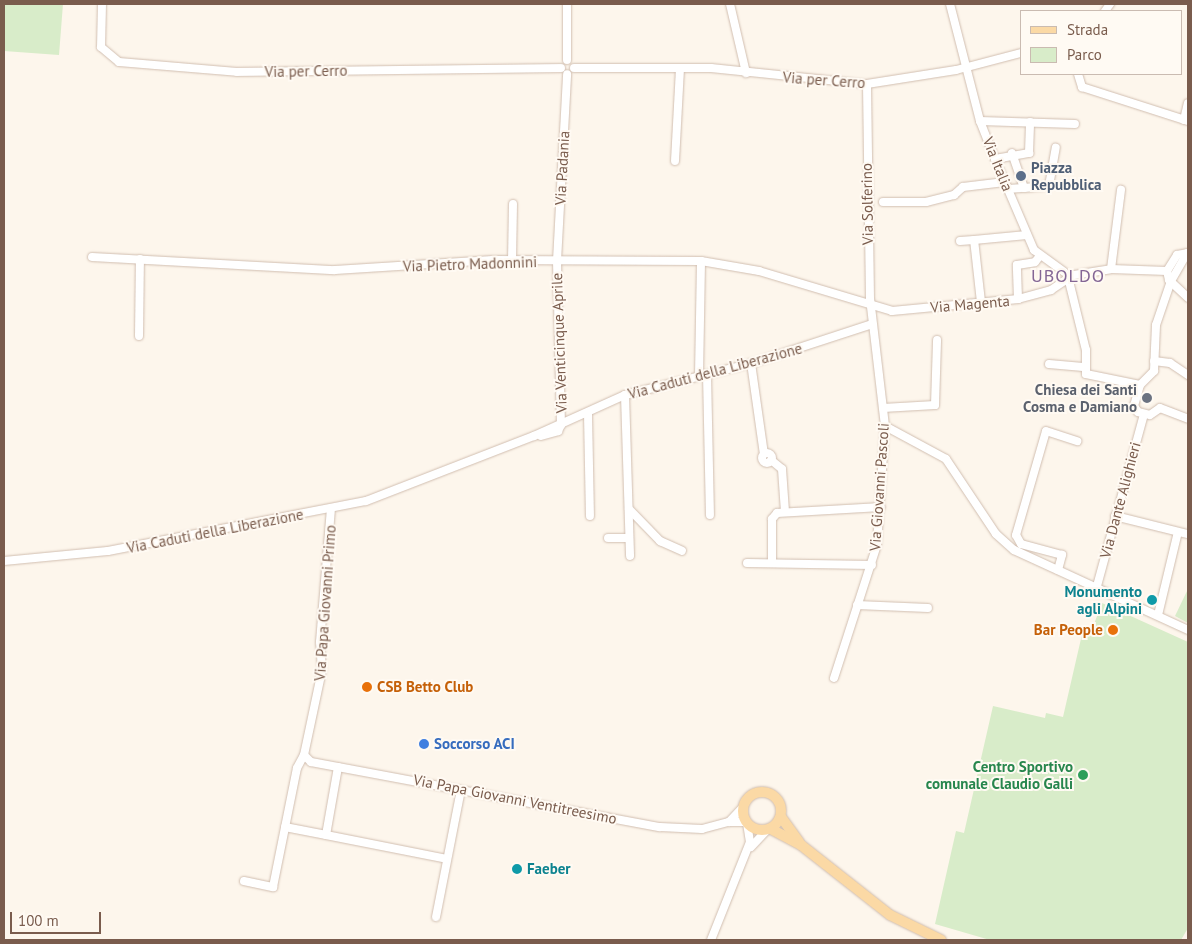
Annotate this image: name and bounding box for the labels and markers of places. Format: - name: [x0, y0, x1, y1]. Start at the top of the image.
- place label: Piazza Repubblica: [1031, 158, 1102, 193]
- marker: Piazza Repubblica: [1015, 170, 1027, 182]
- place label: Chiesa dei Santi Cosma e Damiano: [1023, 380, 1137, 415]
- marker: Chiesa dei Santi Cosma e Damiano: [1141, 392, 1153, 404]
- place label: Monumento agli Alpini: [1065, 582, 1142, 617]
- marker: Monumento agli Alpini: [1146, 594, 1158, 606]
- place label: Bar People: [1034, 621, 1103, 639]
- marker: Bar People: [1107, 624, 1119, 636]
- place label: CSB Betto Club: [377, 678, 474, 696]
- marker: CSB Betto Club: [361, 681, 373, 693]
- place label: Soccorso ACI: [434, 735, 515, 753]
- marker: Soccorso ACI: [418, 738, 430, 750]
- place label: Centro Sportivo comunale Claudio Galli: [925, 757, 1073, 792]
- marker: Centro Sportivo comunale Claudio Galli: [1077, 769, 1089, 781]
- place label: Faeber: [527, 860, 571, 878]
- marker: Faeber: [511, 863, 523, 875]

